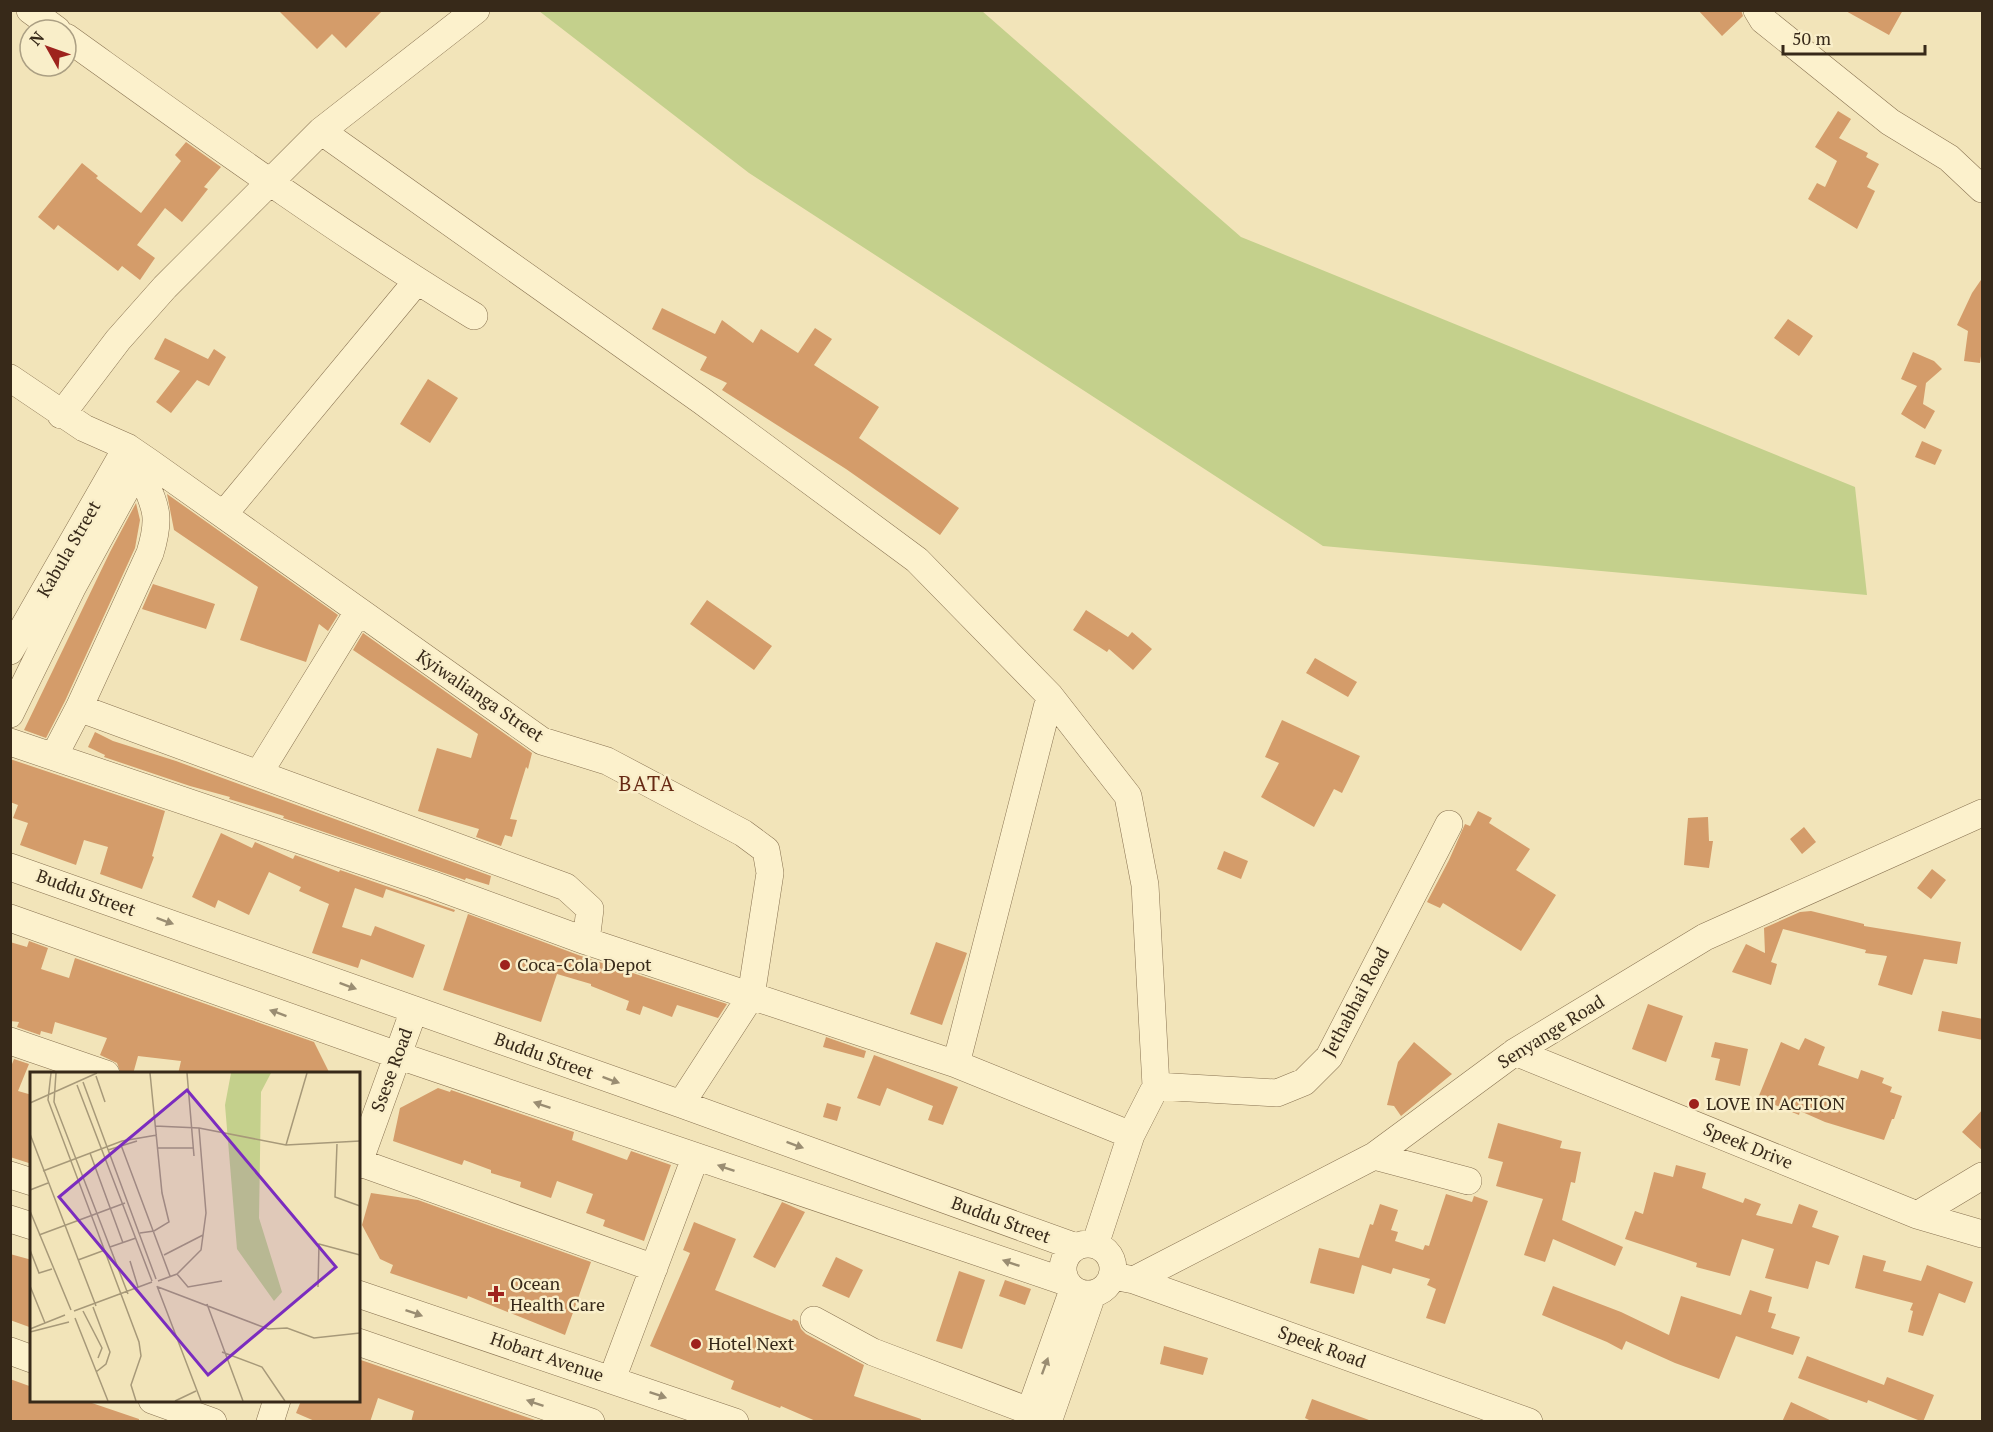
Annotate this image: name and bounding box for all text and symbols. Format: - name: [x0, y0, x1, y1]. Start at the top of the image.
- north arrow: [18, 18, 78, 78]
- scale bar: [1783, 18, 1926, 56]
- text: 50 m: [1792, 26, 1832, 50]
- text: N: [24, 27, 49, 50]
- street label: Kabula Street: [31, 496, 106, 601]
- street label: Kyiwalianga Street: [412, 644, 549, 747]
- district label: BATA: [618, 769, 676, 797]
- street label: Buddu Street: [33, 863, 140, 921]
- one-way arrow: [156, 917, 174, 927]
- street label: Jethabhai Road: [1316, 942, 1394, 1061]
- place label: Coca-Cola Depot: [517, 952, 652, 976]
- marker: Coca-Cola Depot: [498, 958, 512, 972]
- one-way arrow: [339, 982, 357, 992]
- street label: Senyange Road: [1493, 989, 1608, 1073]
- one-way arrow: [269, 1008, 287, 1018]
- street label: Ssese Road: [365, 1024, 417, 1115]
- street label: Buddu Street: [491, 1026, 598, 1084]
- inset map: [30, 1072, 360, 1402]
- one-way arrow: [602, 1075, 620, 1085]
- place label: LOVE IN ACTION: [1706, 1091, 1845, 1115]
- marker: LOVE IN ACTION: [1687, 1097, 1701, 1111]
- one-way arrow: [533, 1100, 551, 1109]
- street label: Speek Drive: [1700, 1116, 1797, 1174]
- one-way arrow: [786, 1141, 804, 1151]
- one-way arrow: [717, 1163, 735, 1172]
- street label: Buddu Street: [948, 1190, 1055, 1248]
- one-way arrow: [1002, 1258, 1020, 1268]
- place label: Ocean Health Care: [510, 1271, 605, 1316]
- marker: Ocean Health Care: [487, 1285, 505, 1303]
- one-way arrow: [405, 1308, 423, 1318]
- street label: Speek Road: [1275, 1319, 1370, 1373]
- street label: Hobart Avenue: [487, 1325, 607, 1387]
- place label: Hotel Next: [708, 1331, 795, 1355]
- marker: Hotel Next: [689, 1337, 703, 1351]
- one-way arrow: [1041, 1357, 1051, 1375]
- one-way arrow: [649, 1391, 667, 1401]
- one-way arrow: [526, 1397, 544, 1407]

